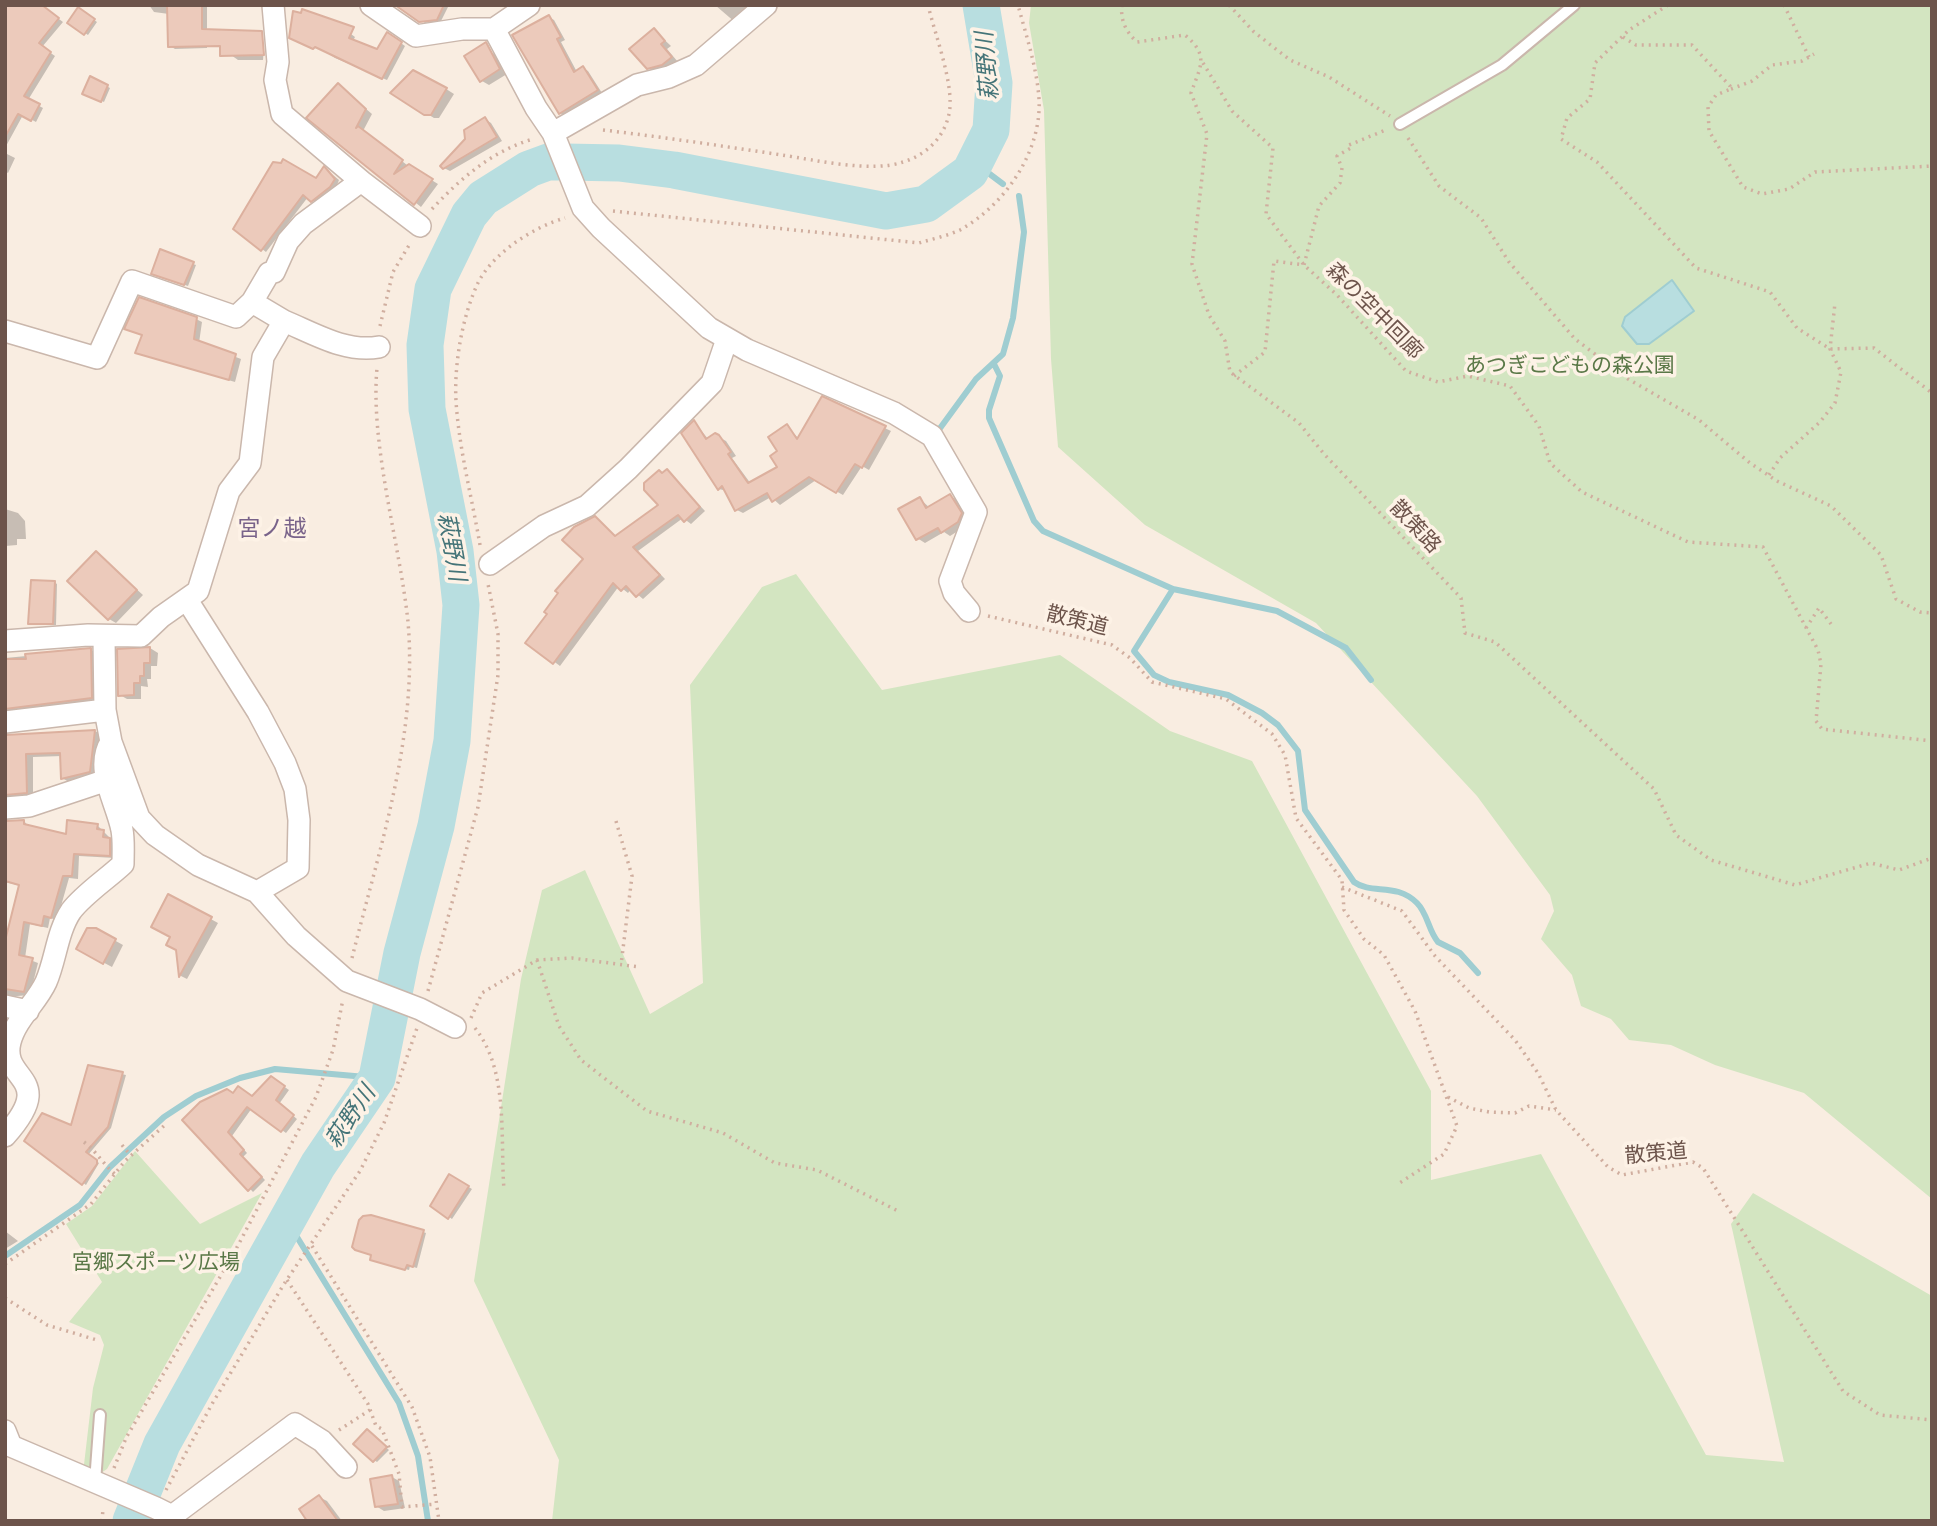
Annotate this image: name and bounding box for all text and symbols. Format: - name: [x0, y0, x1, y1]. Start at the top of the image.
- water label: 萩野川: [971, 30, 1005, 102]
- street label: 森の空中回廊: [1321, 258, 1427, 364]
- park label: あつぎこどもの森公園: [1465, 353, 1675, 379]
- street label: 散策路: [1384, 495, 1446, 559]
- water label: 萩野川: [431, 511, 471, 583]
- district label: 宮ノ越: [238, 515, 306, 543]
- street label: 散策道: [1043, 601, 1111, 641]
- water label: 萩野川: [320, 1081, 382, 1153]
- street label: 散策道: [1624, 1139, 1688, 1169]
- park label: 宮郷スポーツ広場: [72, 1250, 240, 1276]

